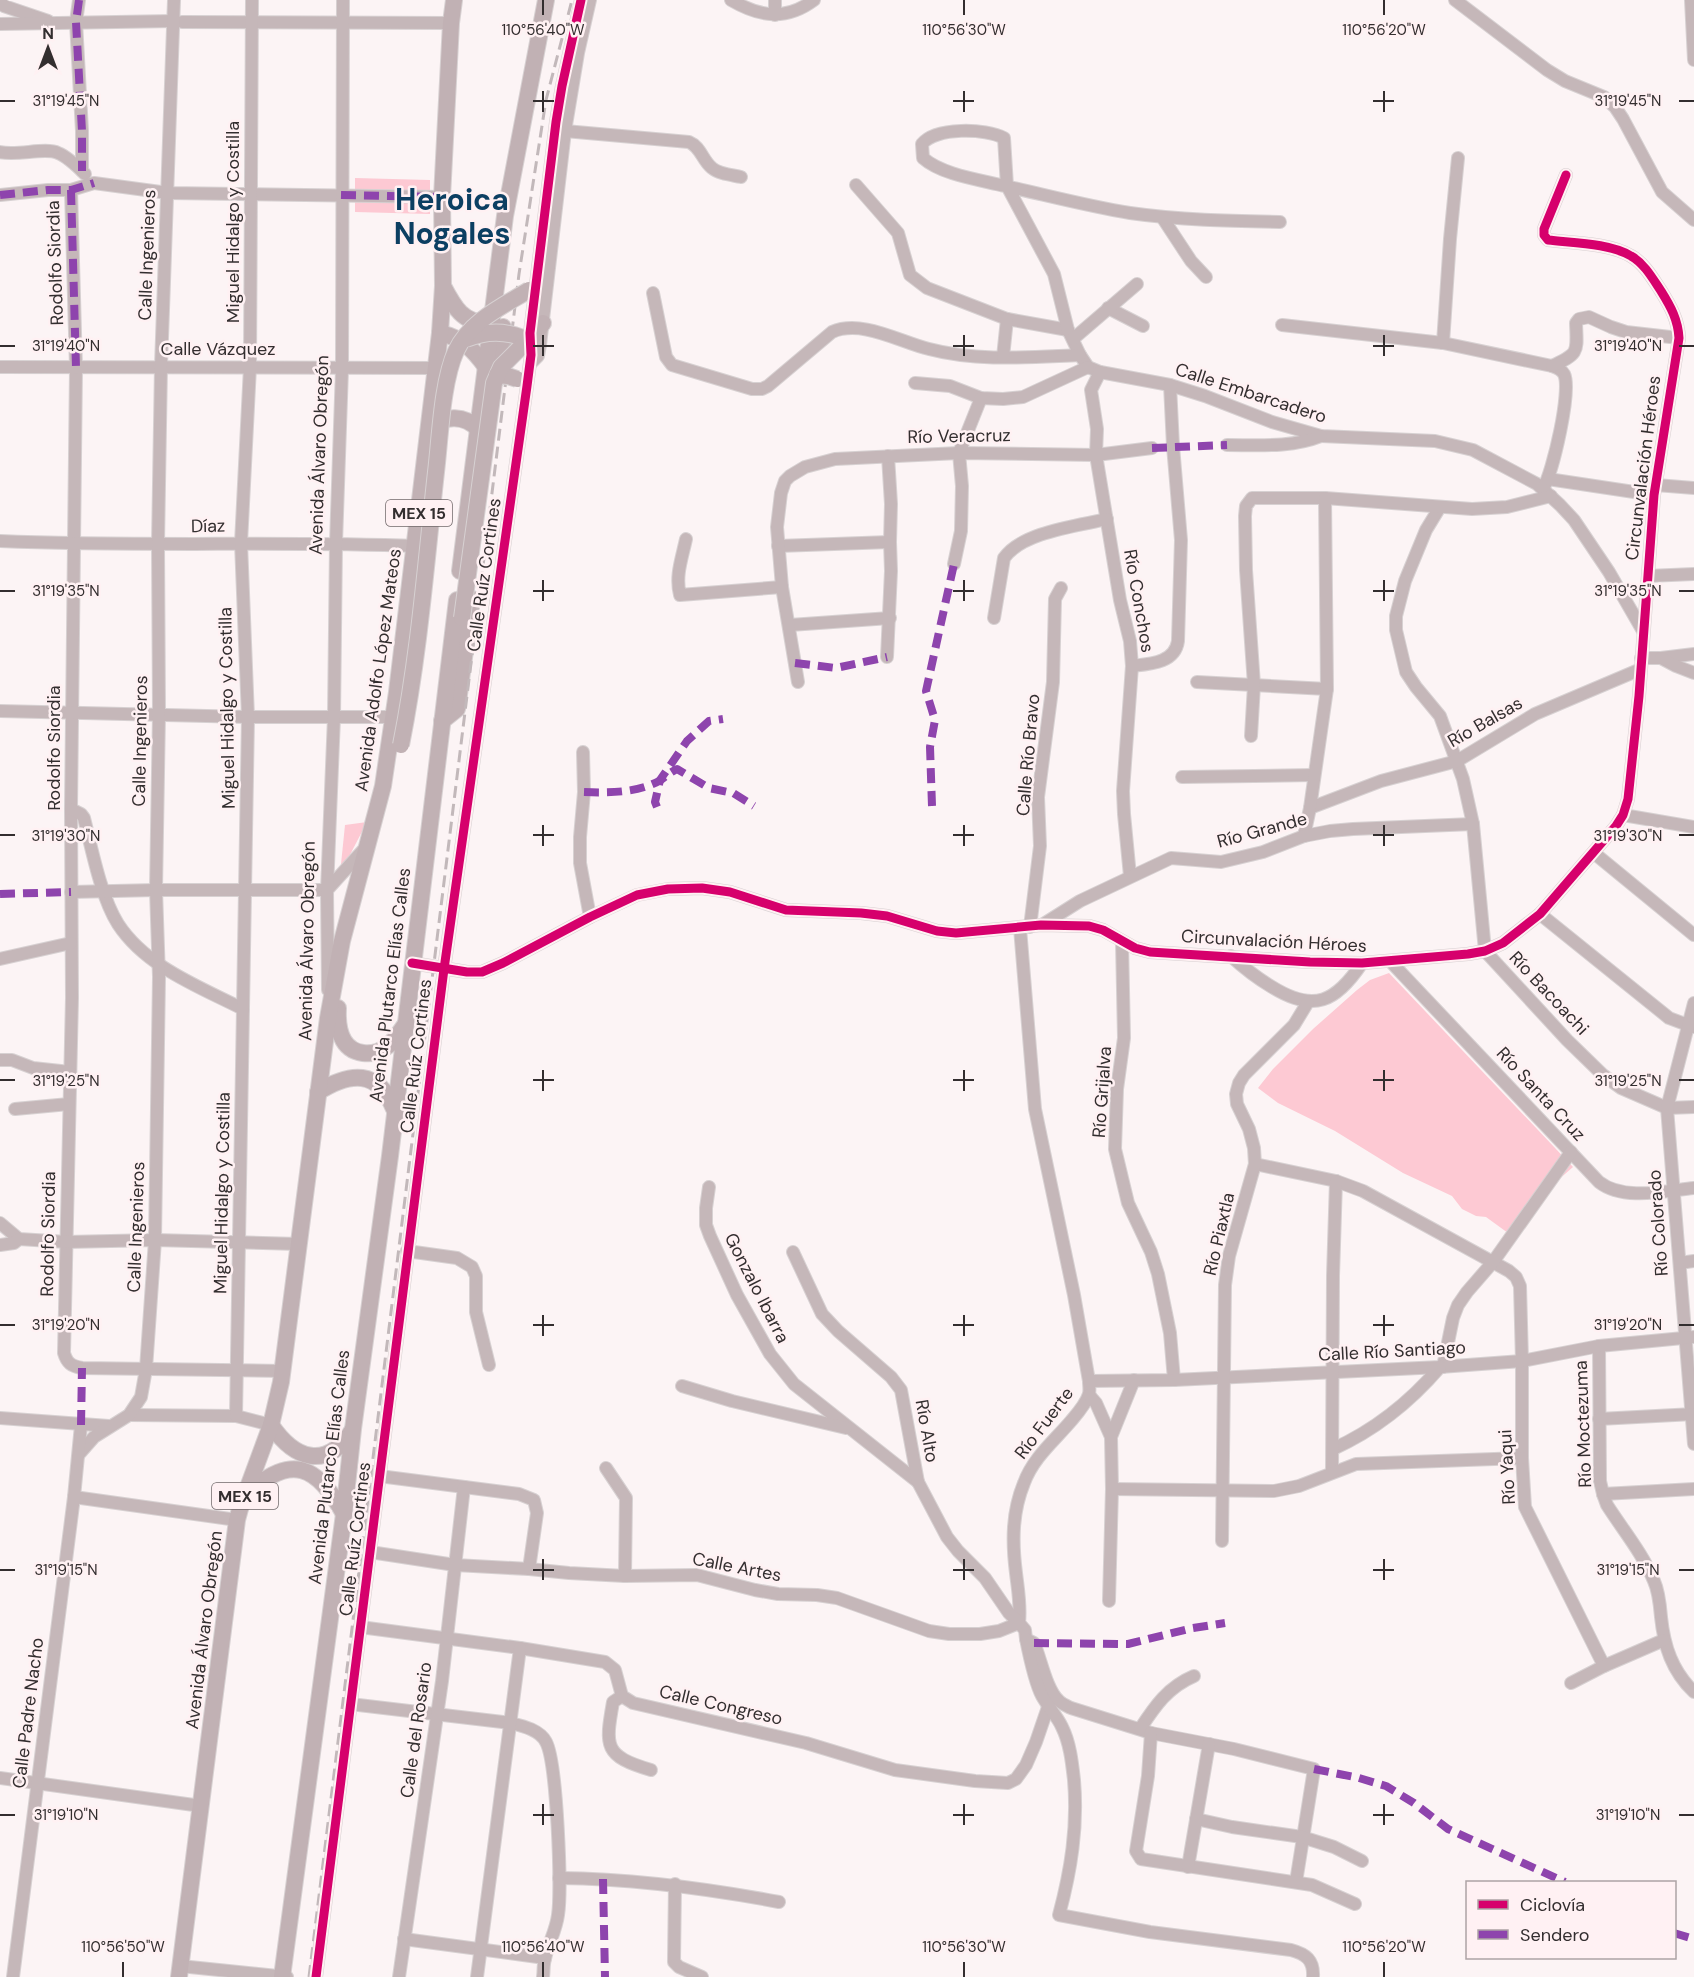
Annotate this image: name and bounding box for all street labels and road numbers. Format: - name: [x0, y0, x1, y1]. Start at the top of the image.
- street label: Miguel Hidalgo y Costilla: [221, 121, 245, 323]
- street label: Calle Ingenieros: [133, 189, 161, 321]
- street label: Rodolfo Siordia: [41, 200, 69, 326]
- street label: Calle Vázquez: [161, 337, 275, 361]
- street label: Avenida Álvaro Obregón: [304, 355, 334, 555]
- street label: Calle Embarcadero: [1172, 357, 1330, 429]
- street label: Circunvalación Héroes: [1620, 374, 1666, 562]
- street label: Río Veracruz: [907, 423, 1011, 449]
- street label: Calle Ruíz Cortines: [461, 497, 507, 653]
- road number: MEX 15: [386, 500, 452, 526]
- street label: Díaz: [191, 514, 225, 538]
- street label: Avenida Adolfo López Mateos: [349, 547, 407, 793]
- street label: Río Conchos: [1118, 547, 1160, 655]
- street label: Miguel Hidalgo y Costilla: [213, 607, 241, 809]
- street label: Calle Ingenieros: [127, 675, 153, 807]
- street label: Rodolfo Siordia: [42, 685, 66, 811]
- street label: Río Balsas: [1443, 691, 1527, 753]
- street label: Calle Río Bravo: [1011, 693, 1045, 817]
- street label: Río Grande: [1214, 806, 1310, 854]
- street label: Avenida Álvaro Obregón: [293, 841, 321, 1041]
- street label: Avenida Plutarco Elías Calles: [364, 866, 416, 1104]
- street label: Circunvalación Héroes: [1180, 924, 1368, 958]
- street label: Río Bacoachi: [1504, 946, 1594, 1040]
- street label: Calle Ruíz Cortines: [395, 978, 437, 1134]
- street label: Río Santa Cruz: [1491, 1042, 1591, 1146]
- street label: Río Grijalva: [1087, 1045, 1117, 1139]
- street label: Miguel Hidalgo y Costilla: [208, 1092, 236, 1294]
- street label: Calle Ingenieros: [122, 1161, 150, 1293]
- street label: Río Colorado: [1642, 1169, 1674, 1277]
- street label: Rodolfo Siordia: [35, 1171, 61, 1297]
- street label: Río Piaxtla: [1198, 1190, 1240, 1278]
- street label: Gonzalo Ibarra: [719, 1229, 795, 1347]
- street label: Calle Río Santiago: [1317, 1335, 1467, 1367]
- street label: Avenida Plutarco Elías Calles: [303, 1348, 355, 1586]
- street label: Río Moctezuma: [1569, 1360, 1597, 1488]
- street label: Río Fuerte: [1009, 1382, 1079, 1464]
- street label: Río Alto: [910, 1398, 944, 1464]
- street label: Río Yaqui: [1493, 1429, 1521, 1505]
- street label: Calle Ruíz Cortines: [334, 1461, 376, 1617]
- road number: MEX 15: [212, 1483, 278, 1509]
- street label: Avenida Álvaro Obregón: [180, 1529, 228, 1731]
- street label: Calle Artes: [690, 1547, 784, 1587]
- street label: Calle Padre Nacho: [7, 1636, 49, 1790]
- street label: Calle del Rosario: [395, 1660, 437, 1800]
- street label: Calle Congreso: [657, 1679, 785, 1731]

